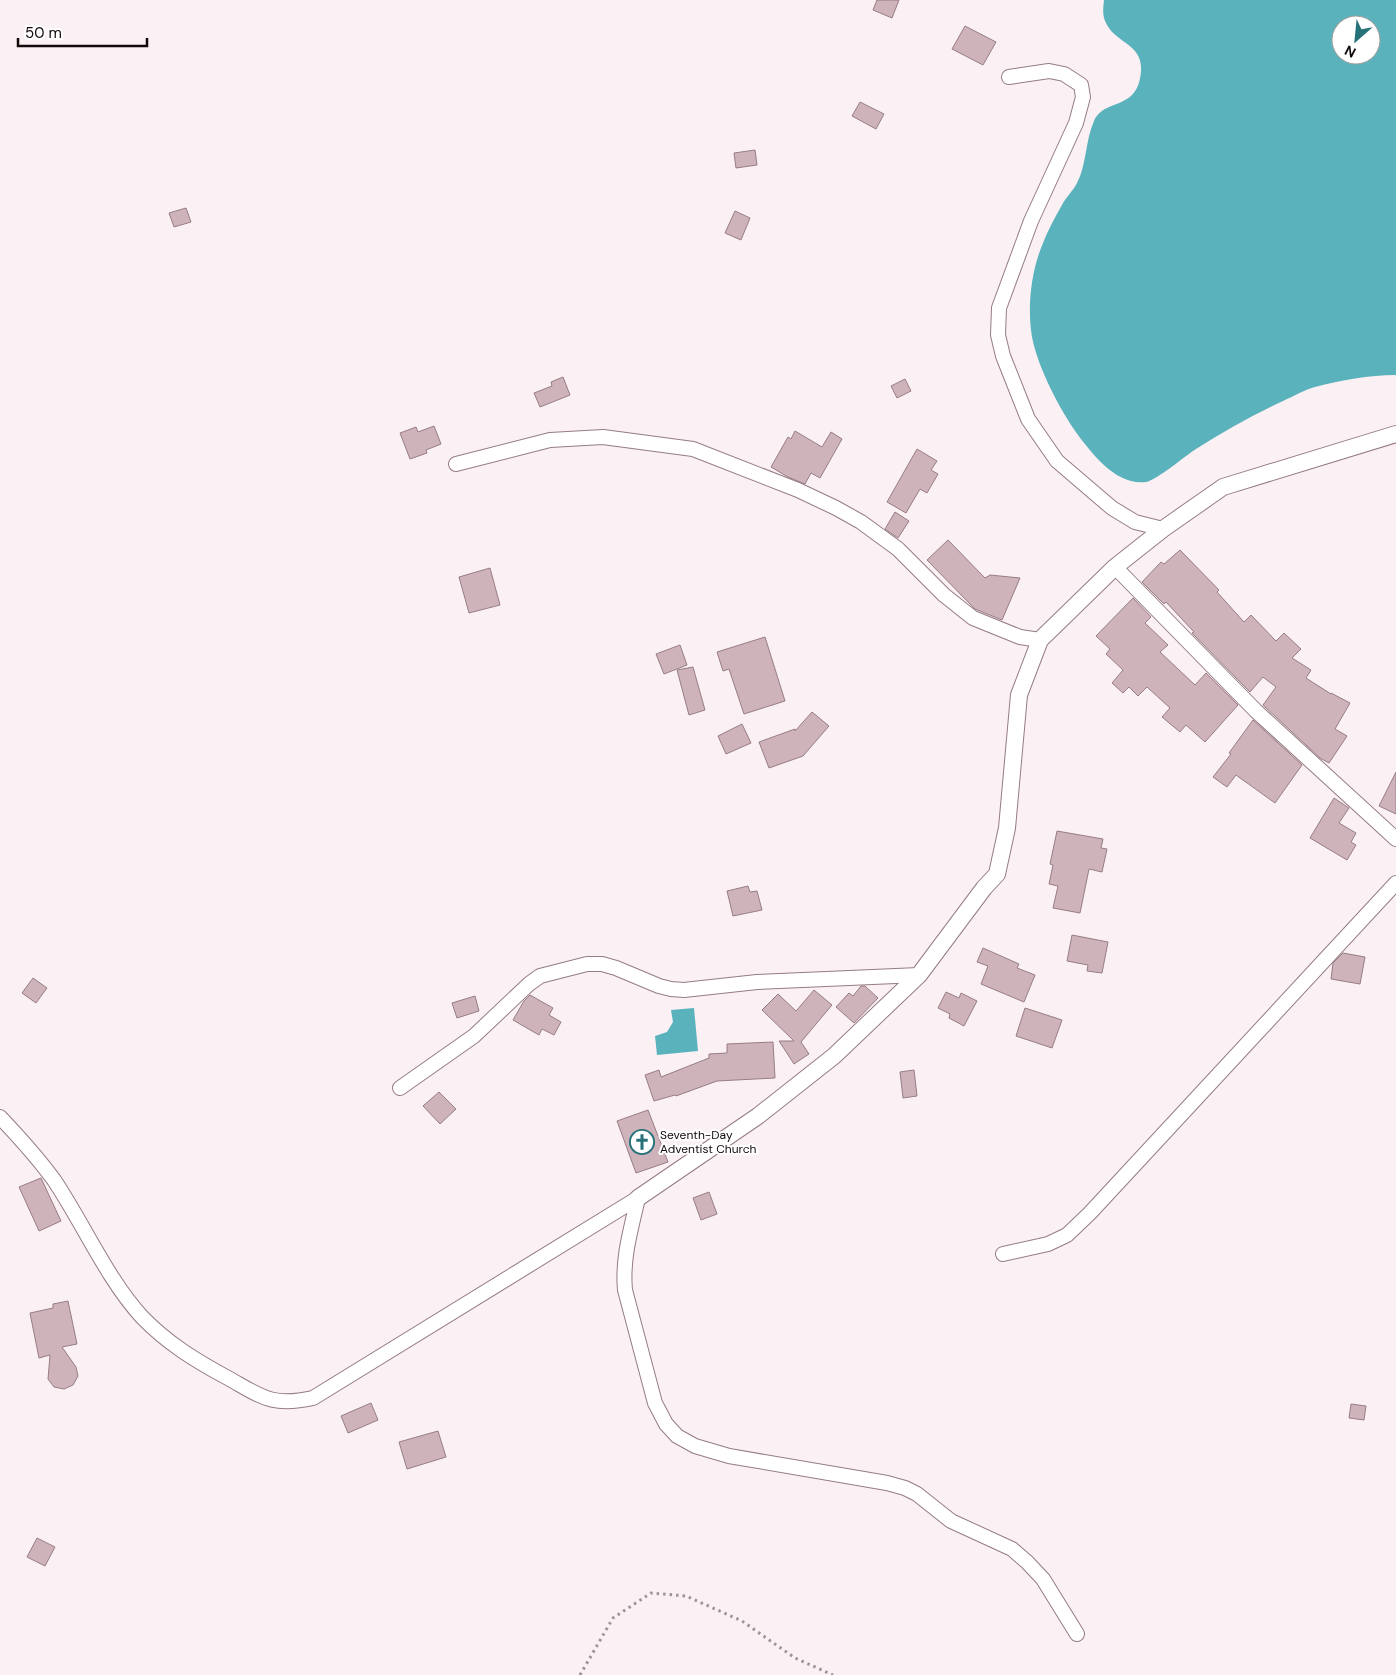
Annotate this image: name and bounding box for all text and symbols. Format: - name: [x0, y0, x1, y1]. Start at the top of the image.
- scale bar: [18, 15, 146, 47]
- north arrow: [1331, 15, 1381, 65]
- text: 50 m: [25, 23, 62, 43]
- text: N: [1341, 41, 1359, 62]
- place label: Seventh-Day Adventist Church: [660, 1127, 757, 1157]
- church icon: Seventh-Day Adventist Church: [629, 1129, 655, 1155]

